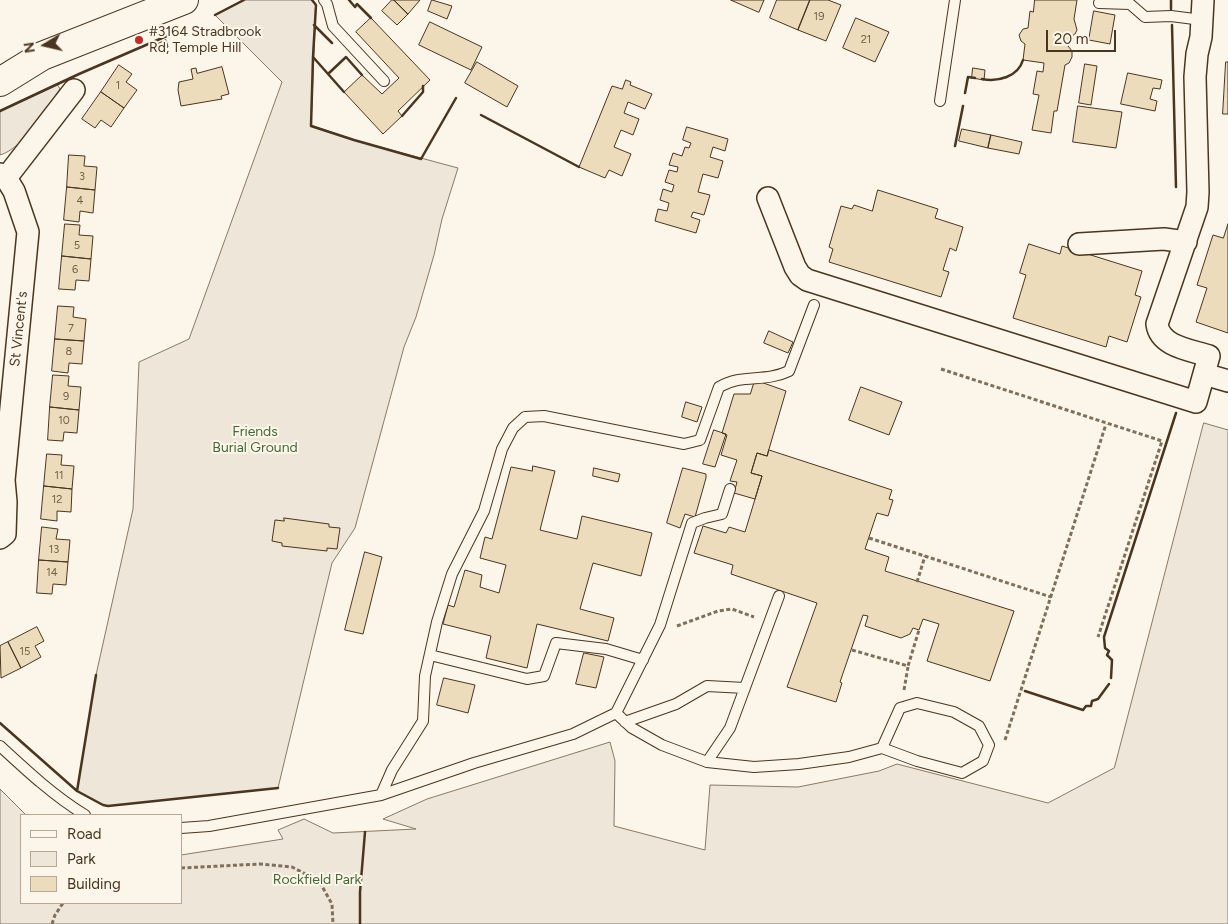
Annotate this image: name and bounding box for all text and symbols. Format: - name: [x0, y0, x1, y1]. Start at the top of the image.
- house number: 19: [814, 10, 824, 24]
- north arrow: [20, 20, 70, 70]
- scale bar: [1048, 20, 1118, 52]
- place label: #3164 Stradbrook Rd, Temple Hill: [149, 24, 261, 56]
- text: 20 m: [1054, 30, 1088, 48]
- house number: 21: [861, 33, 871, 47]
- marker: #3164 Stradbrook Rd, Temple Hill: [133, 34, 145, 46]
- text: N: [20, 41, 39, 54]
- house number: 1: [116, 79, 120, 93]
- house number: 3: [79, 170, 85, 184]
- house number: 4: [77, 194, 83, 208]
- house number: 5: [74, 239, 80, 253]
- house number: 6: [72, 263, 78, 277]
- street label: St Vincent's: [7, 290, 31, 368]
- house number: 7: [68, 322, 74, 336]
- house number: 8: [66, 345, 72, 359]
- house number: 9: [63, 390, 69, 404]
- house number: 10: [58, 414, 70, 428]
- park label: Friends Burial Ground: [212, 424, 298, 457]
- house number: 11: [54, 469, 64, 483]
- house number: 12: [52, 493, 62, 507]
- house number: 13: [49, 543, 59, 557]
- house number: 14: [46, 566, 58, 580]
- house number: 15: [20, 645, 30, 659]
- legend: [20, 814, 182, 904]
- text: Road: [67, 825, 102, 843]
- text: Park: [67, 850, 96, 868]
- park label: Rockfield Park: [273, 872, 361, 888]
- text: Building: [67, 875, 121, 893]

